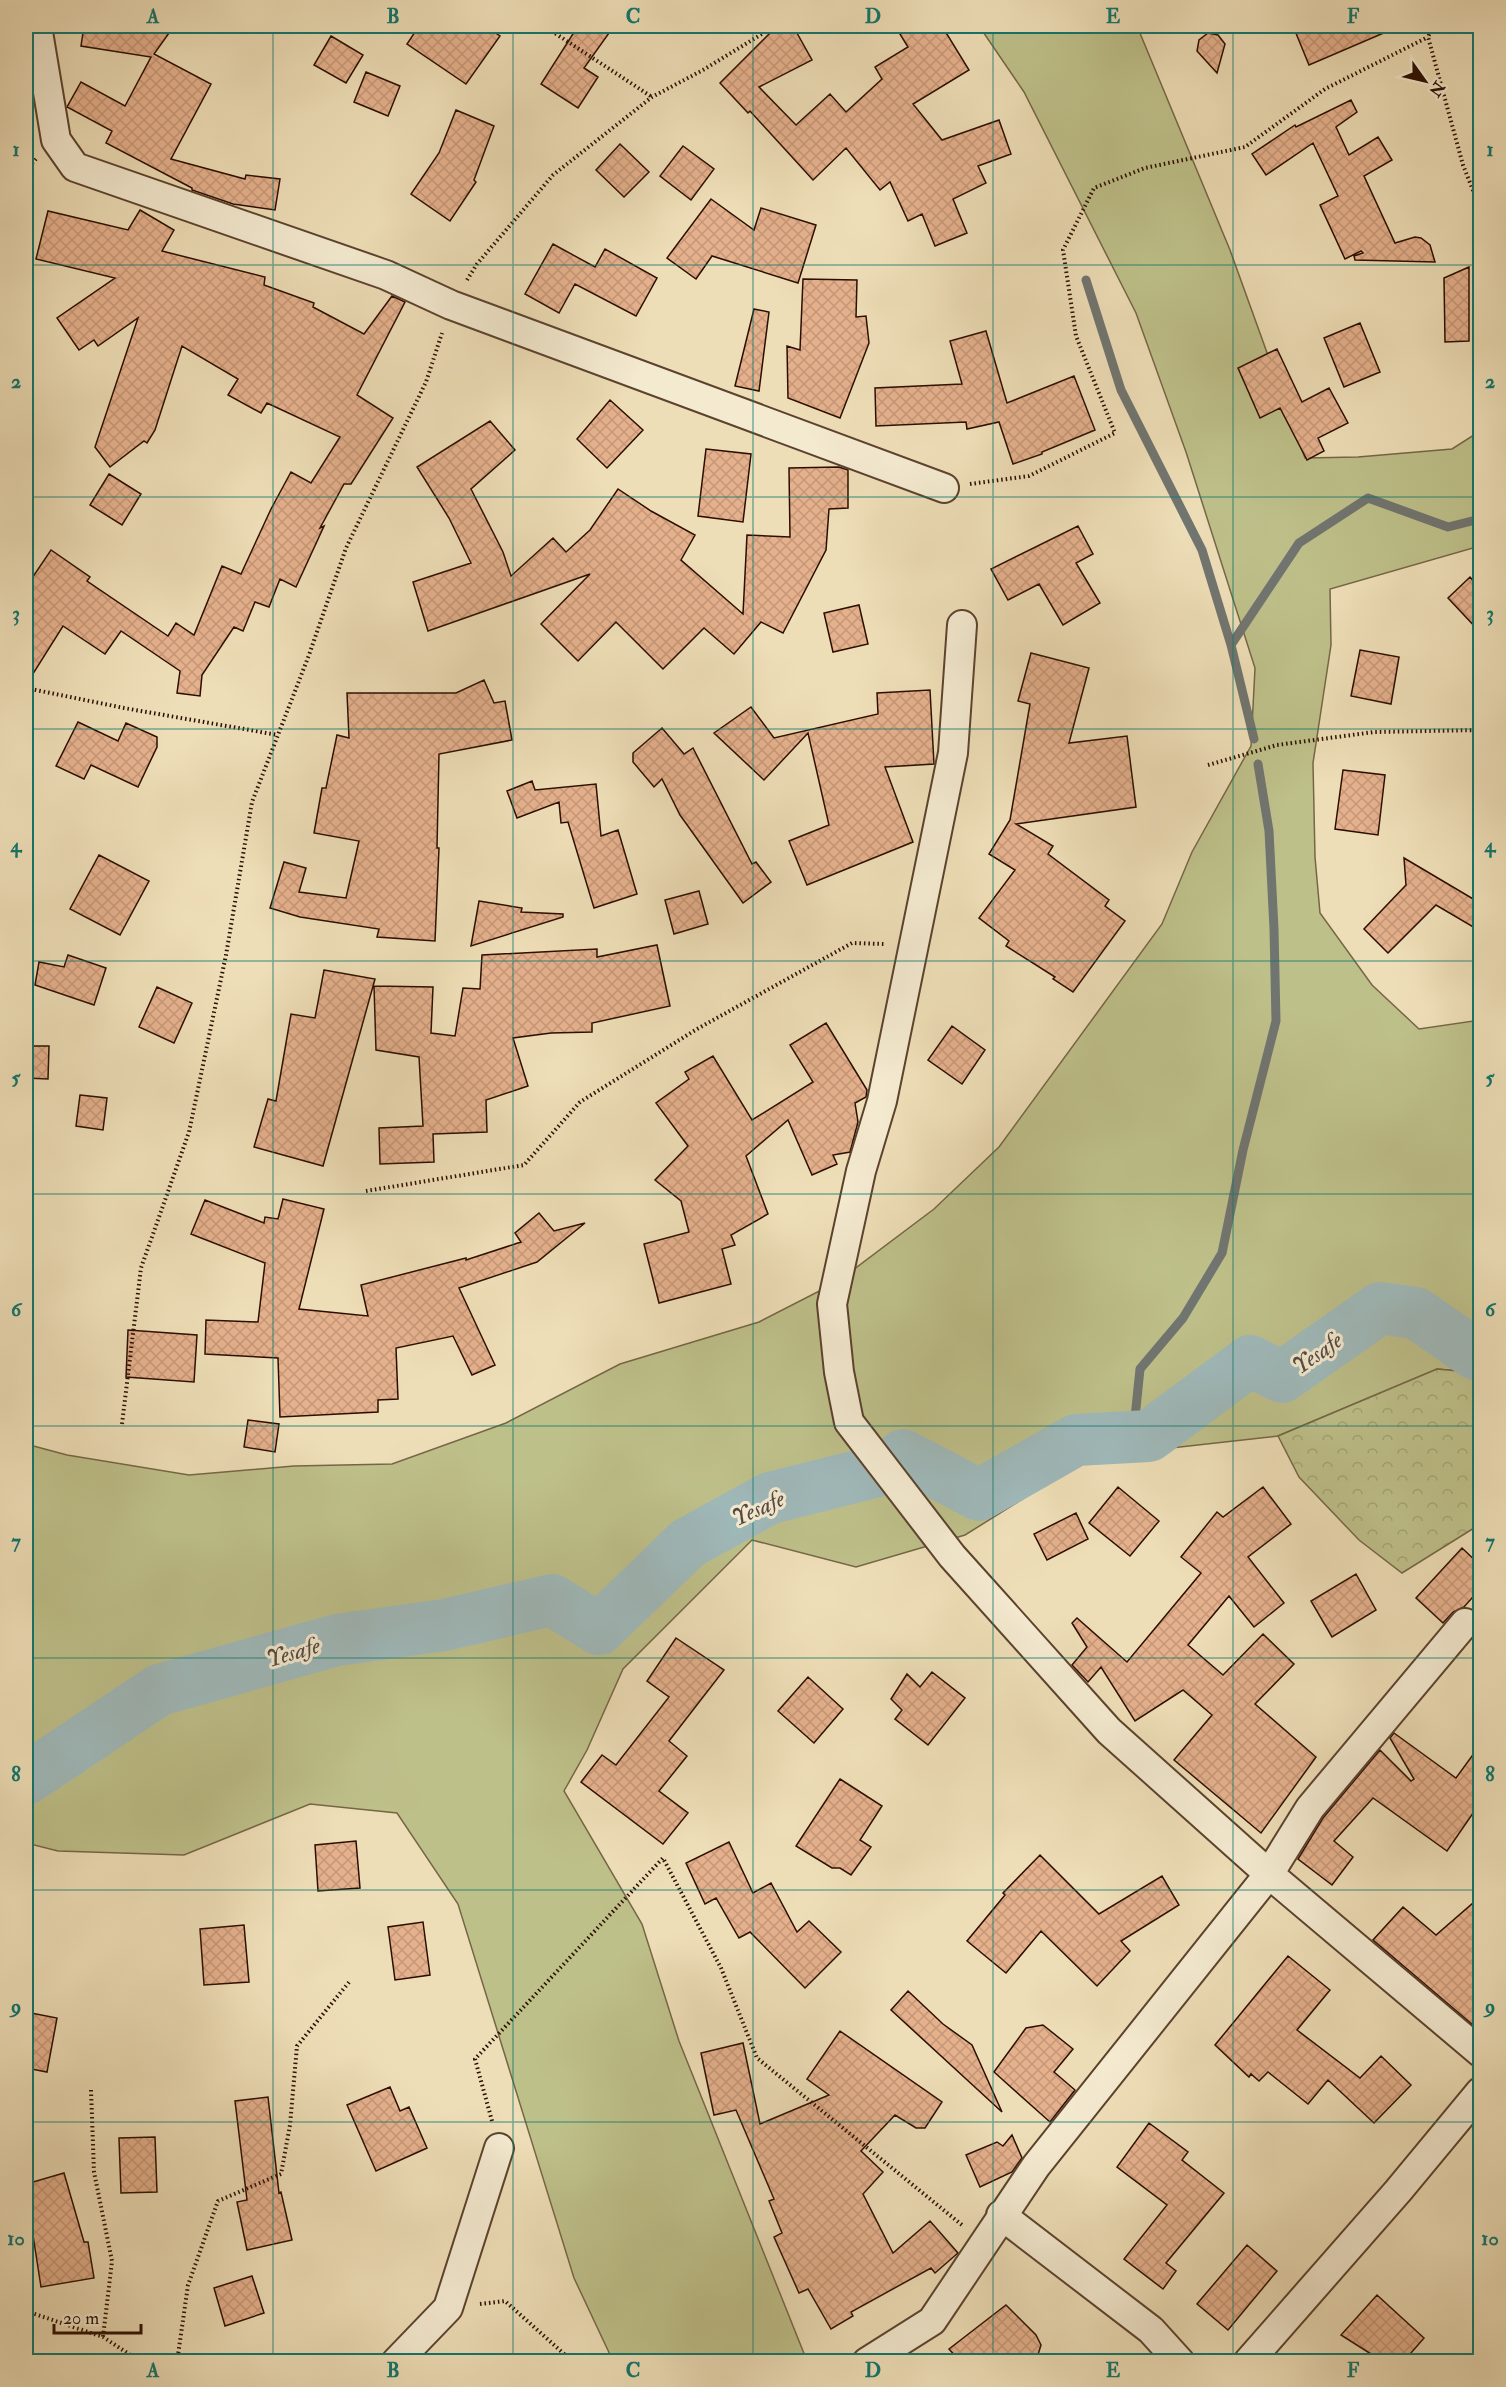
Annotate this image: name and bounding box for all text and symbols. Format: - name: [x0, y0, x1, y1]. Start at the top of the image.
- text: A: [146, 4, 160, 29]
- text: B: [386, 4, 400, 29]
- text: C: [626, 4, 640, 29]
- text: D: [865, 4, 881, 29]
- text: E: [1106, 4, 1121, 29]
- text: F: [1347, 4, 1360, 29]
- north arrow: [1395, 51, 1455, 111]
- text: N: [1424, 76, 1449, 101]
- text: 1: [12, 137, 20, 162]
- text: 1: [1486, 137, 1494, 162]
- text: 2: [11, 369, 21, 394]
- text: 2: [1485, 369, 1495, 394]
- text: 3: [12, 601, 20, 626]
- text: 3: [1486, 601, 1494, 626]
- text: 4: [10, 833, 23, 858]
- text: 4: [1484, 833, 1497, 858]
- text: 5: [12, 1065, 22, 1090]
- text: 5: [1486, 1065, 1496, 1090]
- text: 6: [11, 1297, 23, 1322]
- text: 6: [1485, 1297, 1497, 1322]
- water label: Yesafe: [1286, 1324, 1349, 1382]
- water label: Yesafe: [727, 1483, 790, 1534]
- text: 7: [11, 1529, 21, 1554]
- text: 7: [1485, 1529, 1495, 1554]
- water label: Yesafe: [263, 1630, 325, 1675]
- text: 8: [11, 1762, 21, 1787]
- text: 8: [1485, 1762, 1495, 1787]
- text: 9: [9, 1994, 21, 2019]
- text: 9: [1483, 1994, 1495, 2019]
- text: 10: [7, 2226, 25, 2251]
- text: 10: [1481, 2226, 1499, 2251]
- scale bar: [54, 2297, 141, 2335]
- text: 20 m: [63, 2307, 99, 2330]
- text: A: [146, 2358, 160, 2383]
- text: B: [386, 2358, 400, 2383]
- text: C: [626, 2358, 640, 2383]
- text: D: [865, 2358, 881, 2383]
- text: E: [1106, 2358, 1121, 2383]
- text: F: [1347, 2358, 1360, 2383]

